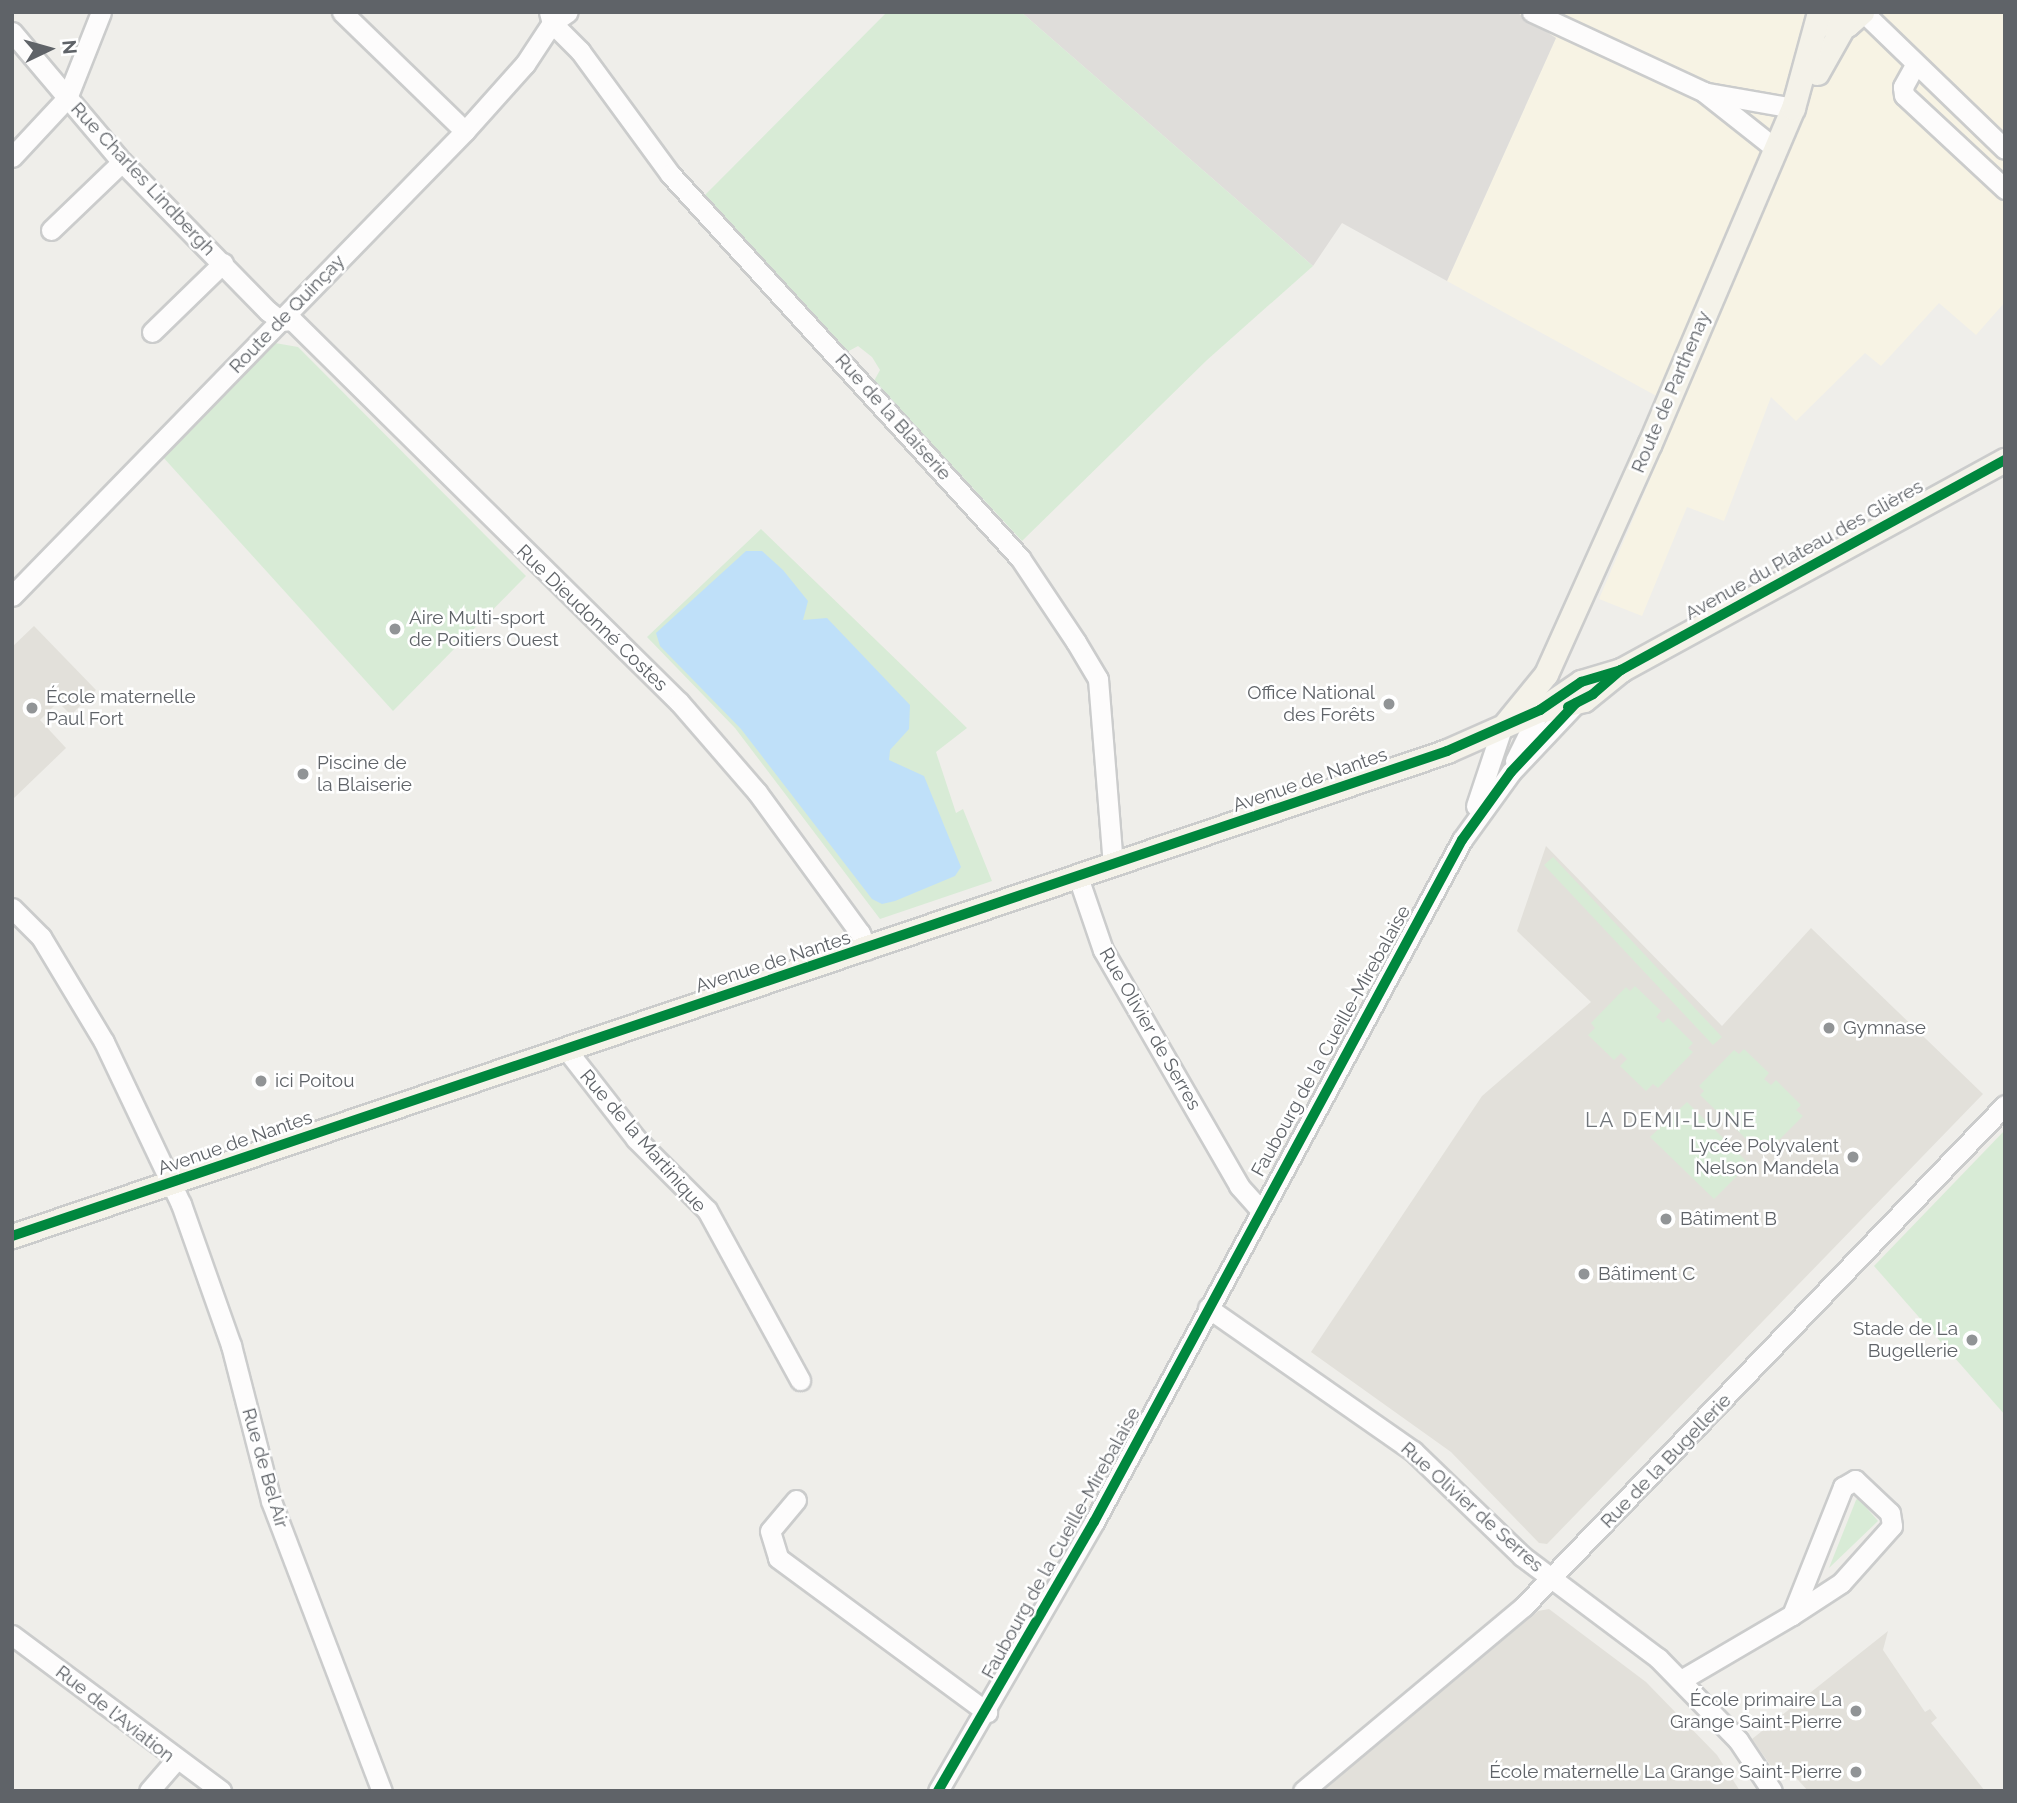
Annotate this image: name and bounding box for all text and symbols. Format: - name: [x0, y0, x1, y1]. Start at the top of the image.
- north arrow: [14, 14, 84, 84]
- text: N: [58, 39, 82, 55]
- street label: Rue Charles Lindbergh: [66, 98, 220, 260]
- street label: Route de Quinçay: [225, 250, 349, 378]
- street label: Route de Parthenay: [1627, 308, 1715, 476]
- street label: Rue de la Blaiserie: [830, 349, 956, 485]
- street label: Avenue du Plateau des Glières: [1681, 475, 1927, 625]
- street label: Rue Dieudonné Costes: [512, 540, 672, 696]
- place label: Aire Multi-sport de Poitiers Ouest: [409, 607, 558, 651]
- marker: Aire Multi-sport de Poitiers Ouest: [387, 621, 403, 637]
- place label: Office National des Forêts: [1247, 682, 1375, 726]
- place label: École maternelle Paul Fort: [46, 686, 196, 730]
- marker: Office National des Forêts: [1381, 696, 1397, 712]
- marker: École maternelle Paul Fort: [24, 700, 40, 716]
- street label: Avenue de Nantes: [1230, 743, 1390, 817]
- place label: Piscine de la Blaiserie: [317, 752, 412, 796]
- marker: Piscine de la Blaiserie: [295, 766, 311, 782]
- street label: Faubourg de la Cueille-Mirebalaise: [1247, 901, 1415, 1181]
- street label: Avenue de Nantes: [693, 926, 853, 998]
- street label: Rue Olivier de Serres: [1094, 944, 1206, 1114]
- place label: Gymnase: [1843, 1017, 1926, 1039]
- marker: Gymnase: [1821, 1020, 1837, 1036]
- street label: Rue de la Martinique: [575, 1065, 711, 1217]
- place label: ici Poitou: [275, 1070, 354, 1092]
- marker: ici Poitou: [253, 1073, 269, 1089]
- street label: Avenue de Nantes: [155, 1106, 315, 1180]
- district label: LA DEMI-LUNE: [1586, 1107, 1756, 1133]
- place label: Lycée Polyvalent Nelson Mandela: [1690, 1135, 1839, 1179]
- marker: Lycée Polyvalent Nelson Mandela: [1845, 1149, 1861, 1165]
- place label: Bâtiment B: [1680, 1208, 1777, 1230]
- marker: Bâtiment B: [1658, 1211, 1674, 1227]
- place label: Bâtiment C: [1598, 1263, 1695, 1285]
- marker: Bâtiment C: [1576, 1266, 1592, 1282]
- place label: Stade de La Bugellerie: [1853, 1318, 1958, 1362]
- marker: Stade de La Bugellerie: [1964, 1332, 1980, 1348]
- street label: Rue de la Bugellerie: [1596, 1389, 1736, 1533]
- street label: Faubourg de la Cueille-Mirebalaise: [977, 1403, 1145, 1683]
- street label: Rue de Bel Air: [237, 1405, 293, 1531]
- street label: Rue Olivier de Serres: [1396, 1437, 1548, 1577]
- street label: Rue de l'Aviation: [51, 1661, 179, 1767]
- place label: École primaire La Grange Saint-Pierre: [1670, 1689, 1842, 1733]
- marker: École primaire La Grange Saint-Pierre: [1848, 1703, 1864, 1719]
- place label: École maternelle La Grange Saint-Pierre: [1489, 1761, 1842, 1783]
- marker: École maternelle La Grange Saint-Pierre: [1848, 1764, 1864, 1780]

